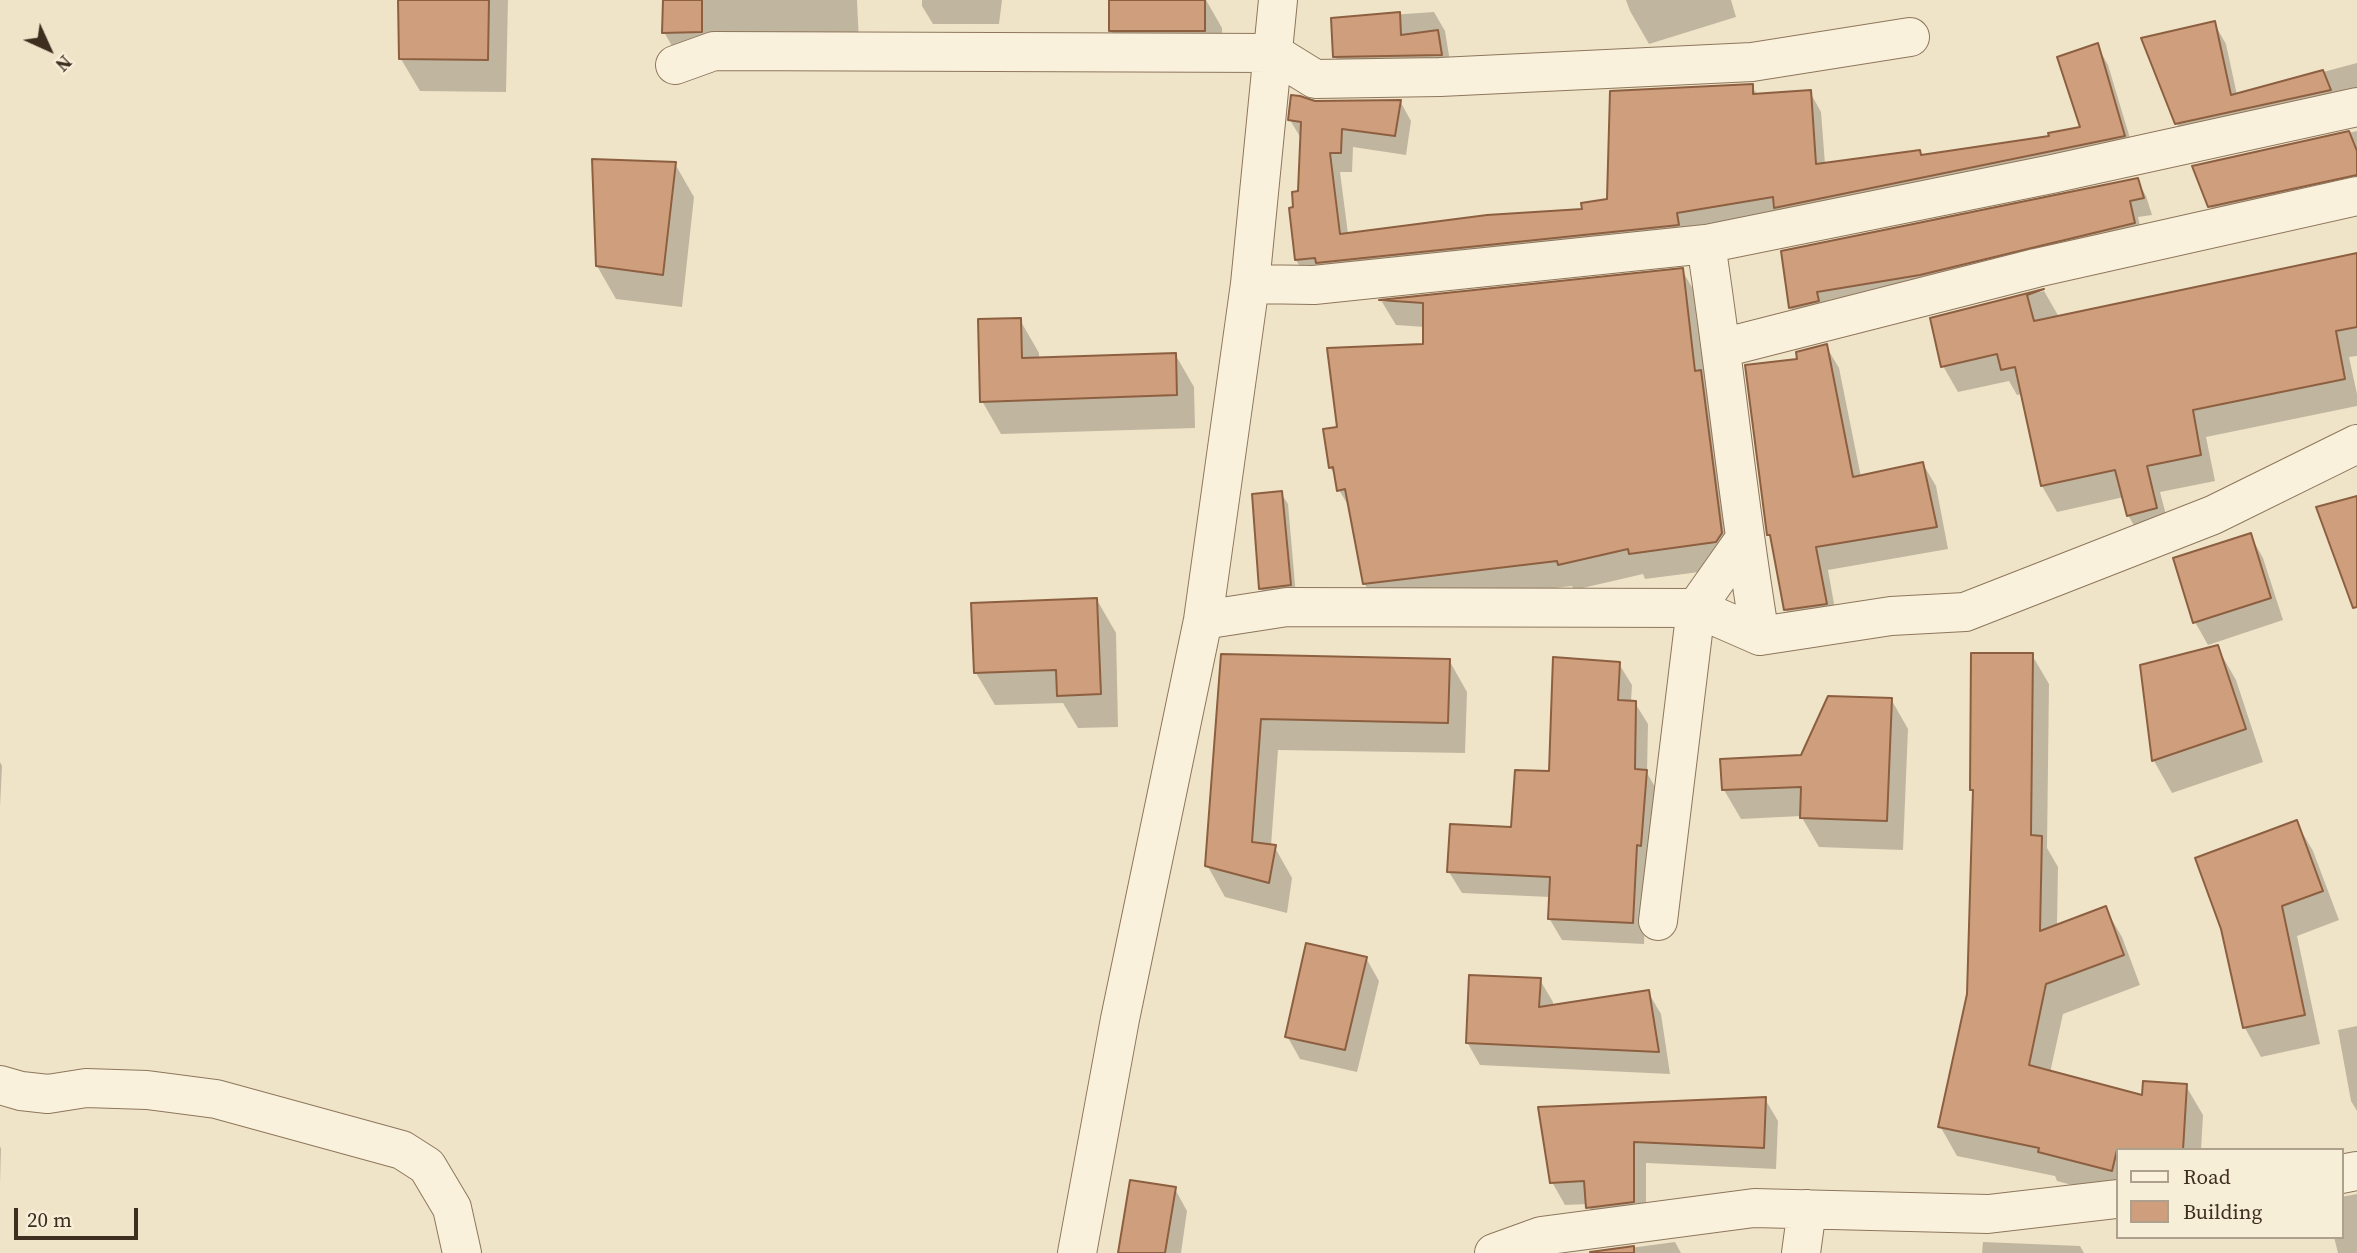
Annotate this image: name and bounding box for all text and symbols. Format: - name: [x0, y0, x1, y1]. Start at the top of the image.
- north arrow: [14, 14, 84, 84]
- text: N: [50, 50, 78, 78]
- legend: [2116, 1148, 2343, 1239]
- text: Road: [2183, 1162, 2231, 1191]
- scale bar: [18, 1194, 142, 1238]
- text: Building: [2183, 1197, 2262, 1226]
- text: 20 m: [27, 1205, 72, 1234]

